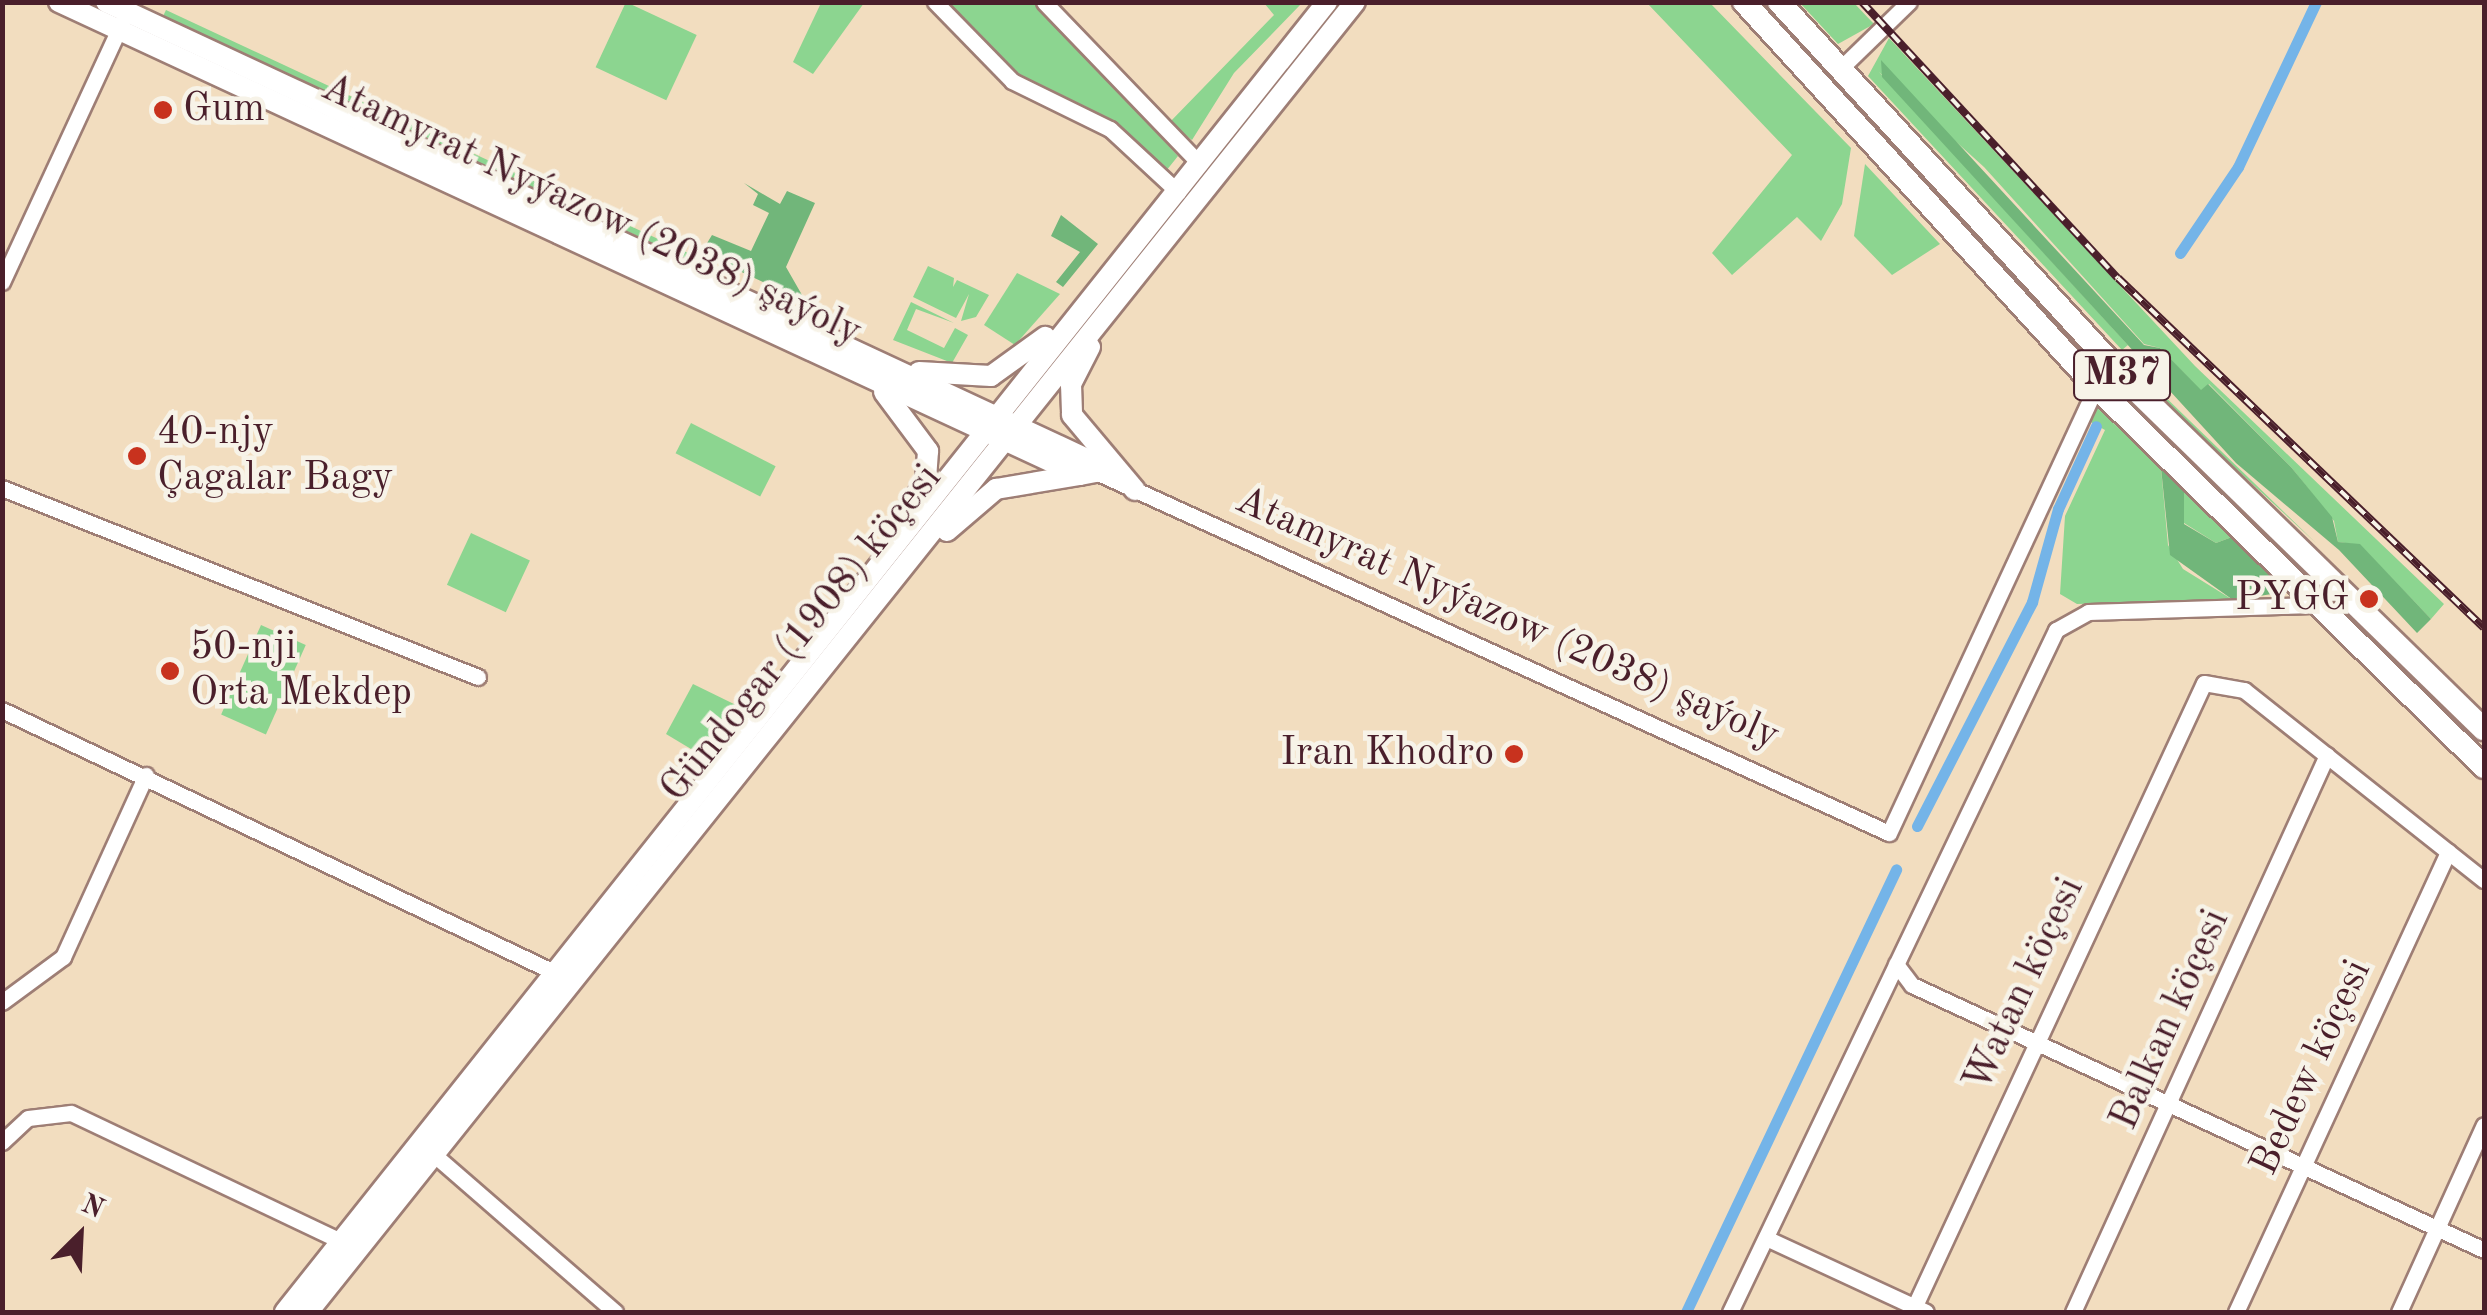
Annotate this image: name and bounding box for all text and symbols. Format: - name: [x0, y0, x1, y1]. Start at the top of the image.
- street label: Atamyrat Nyýazow (2038) şaýoly: [313, 64, 869, 358]
- place label: Gum: [183, 86, 265, 134]
- marker: Gum: [152, 99, 174, 121]
- road number: M37: [2072, 342, 2172, 408]
- place label: 40-njy Çagalar Bagy: [157, 409, 393, 503]
- marker: 40-njy Çagalar Bagy: [126, 445, 148, 467]
- street label: Gündogar (1908) köçesi: [651, 456, 953, 812]
- street label: Atamyrat Nyýazow (2038) şaýoly: [1227, 477, 1787, 761]
- place label: PYGG: [2235, 575, 2349, 623]
- marker: PYGG: [2358, 588, 2380, 610]
- place label: 50-nji Orta Mekdep: [190, 624, 412, 718]
- marker: 50-nji Orta Mekdep: [159, 660, 181, 682]
- place label: Iran Khodro: [1280, 730, 1494, 778]
- marker: Iran Khodro: [1503, 743, 1525, 765]
- street label: Watan köçesi: [1955, 870, 2095, 1100]
- street label: Balkan köçesi: [2101, 902, 2241, 1138]
- street label: Bedew köçesi: [2241, 953, 2383, 1183]
- north arrow: [30, 1185, 130, 1285]
- text: N: [77, 1190, 108, 1225]

